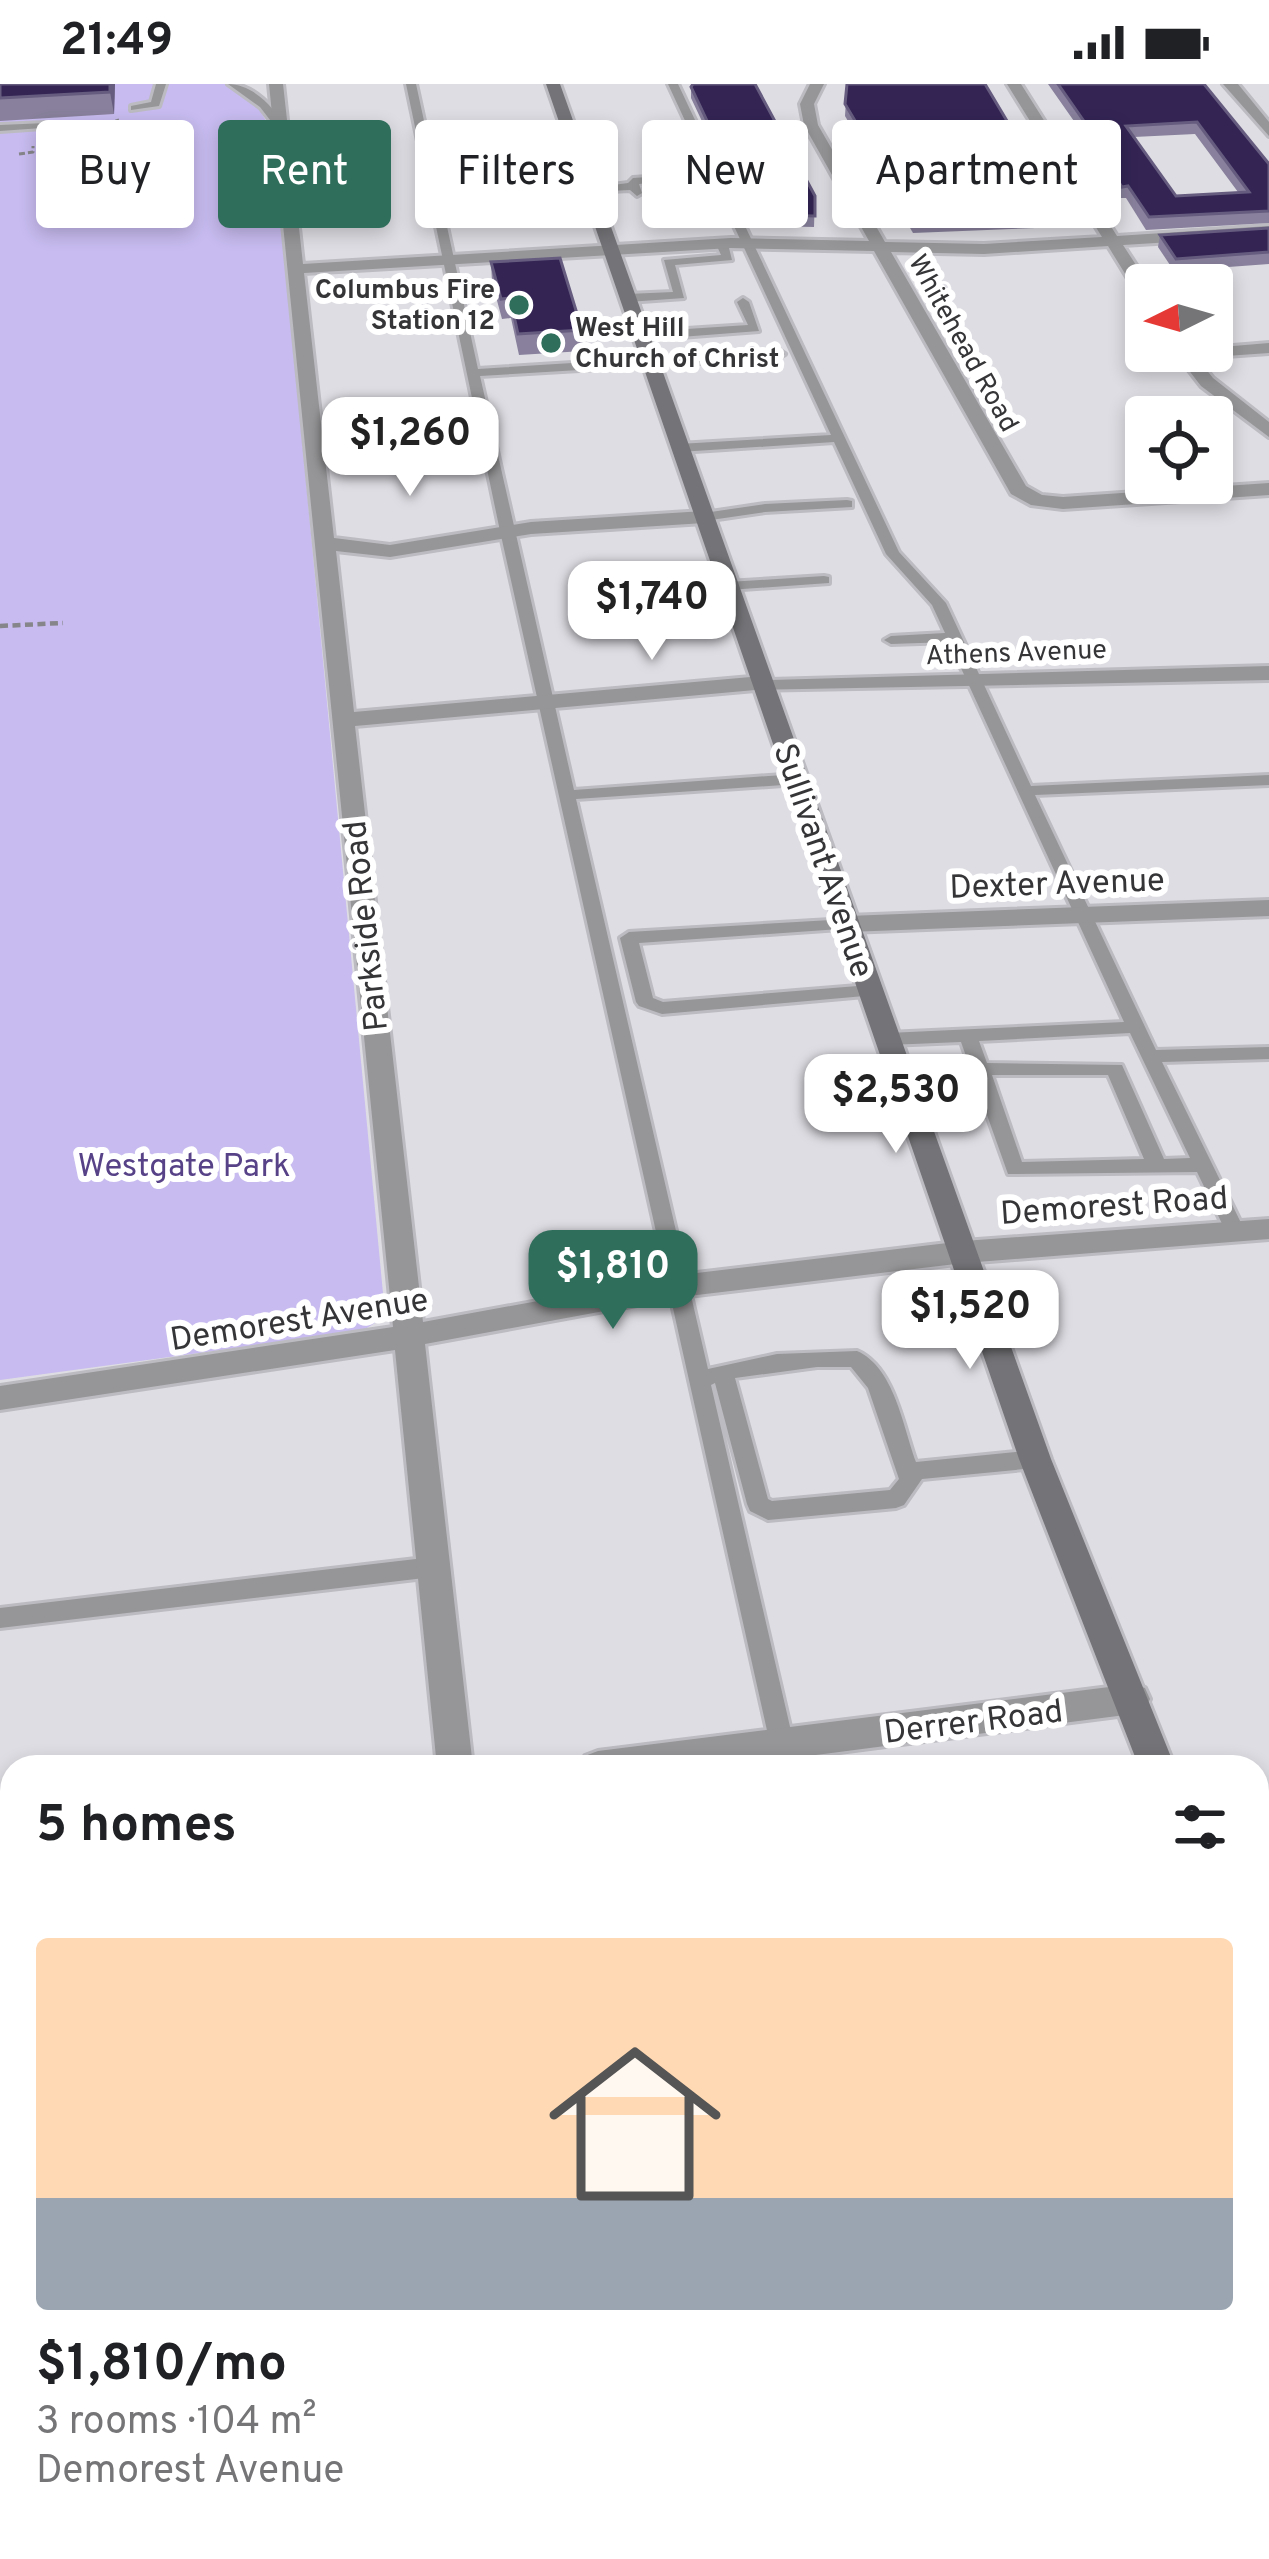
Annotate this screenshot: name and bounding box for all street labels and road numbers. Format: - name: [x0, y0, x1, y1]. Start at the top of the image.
- street label: Whitehead Road: [899, 249, 1025, 439]
- street label: Athens Avenue: [925, 634, 1107, 674]
- street label: Sullivant Avenue: [761, 738, 881, 984]
- street label: Parkside Road: [336, 818, 400, 1033]
- street label: Dexter Avenue: [949, 861, 1166, 911]
- street label: Demorest Road: [999, 1179, 1230, 1237]
- street label: Demorest Avenue: [168, 1281, 432, 1363]
- street label: Derrer Road: [882, 1692, 1065, 1756]

